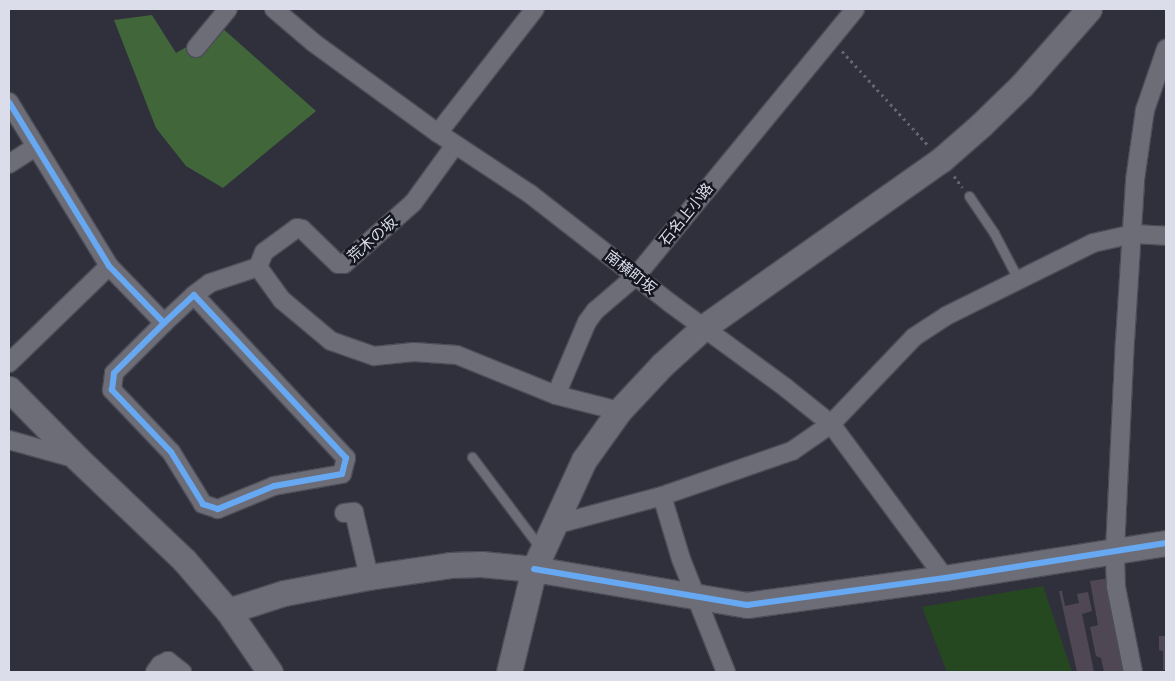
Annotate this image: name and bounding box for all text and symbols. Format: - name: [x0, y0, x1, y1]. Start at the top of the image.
- street label: 石名上小路: [655, 179, 717, 249]
- street label: 荒木の坂: [343, 213, 401, 265]
- street label: 南横町坂: [602, 246, 660, 298]

